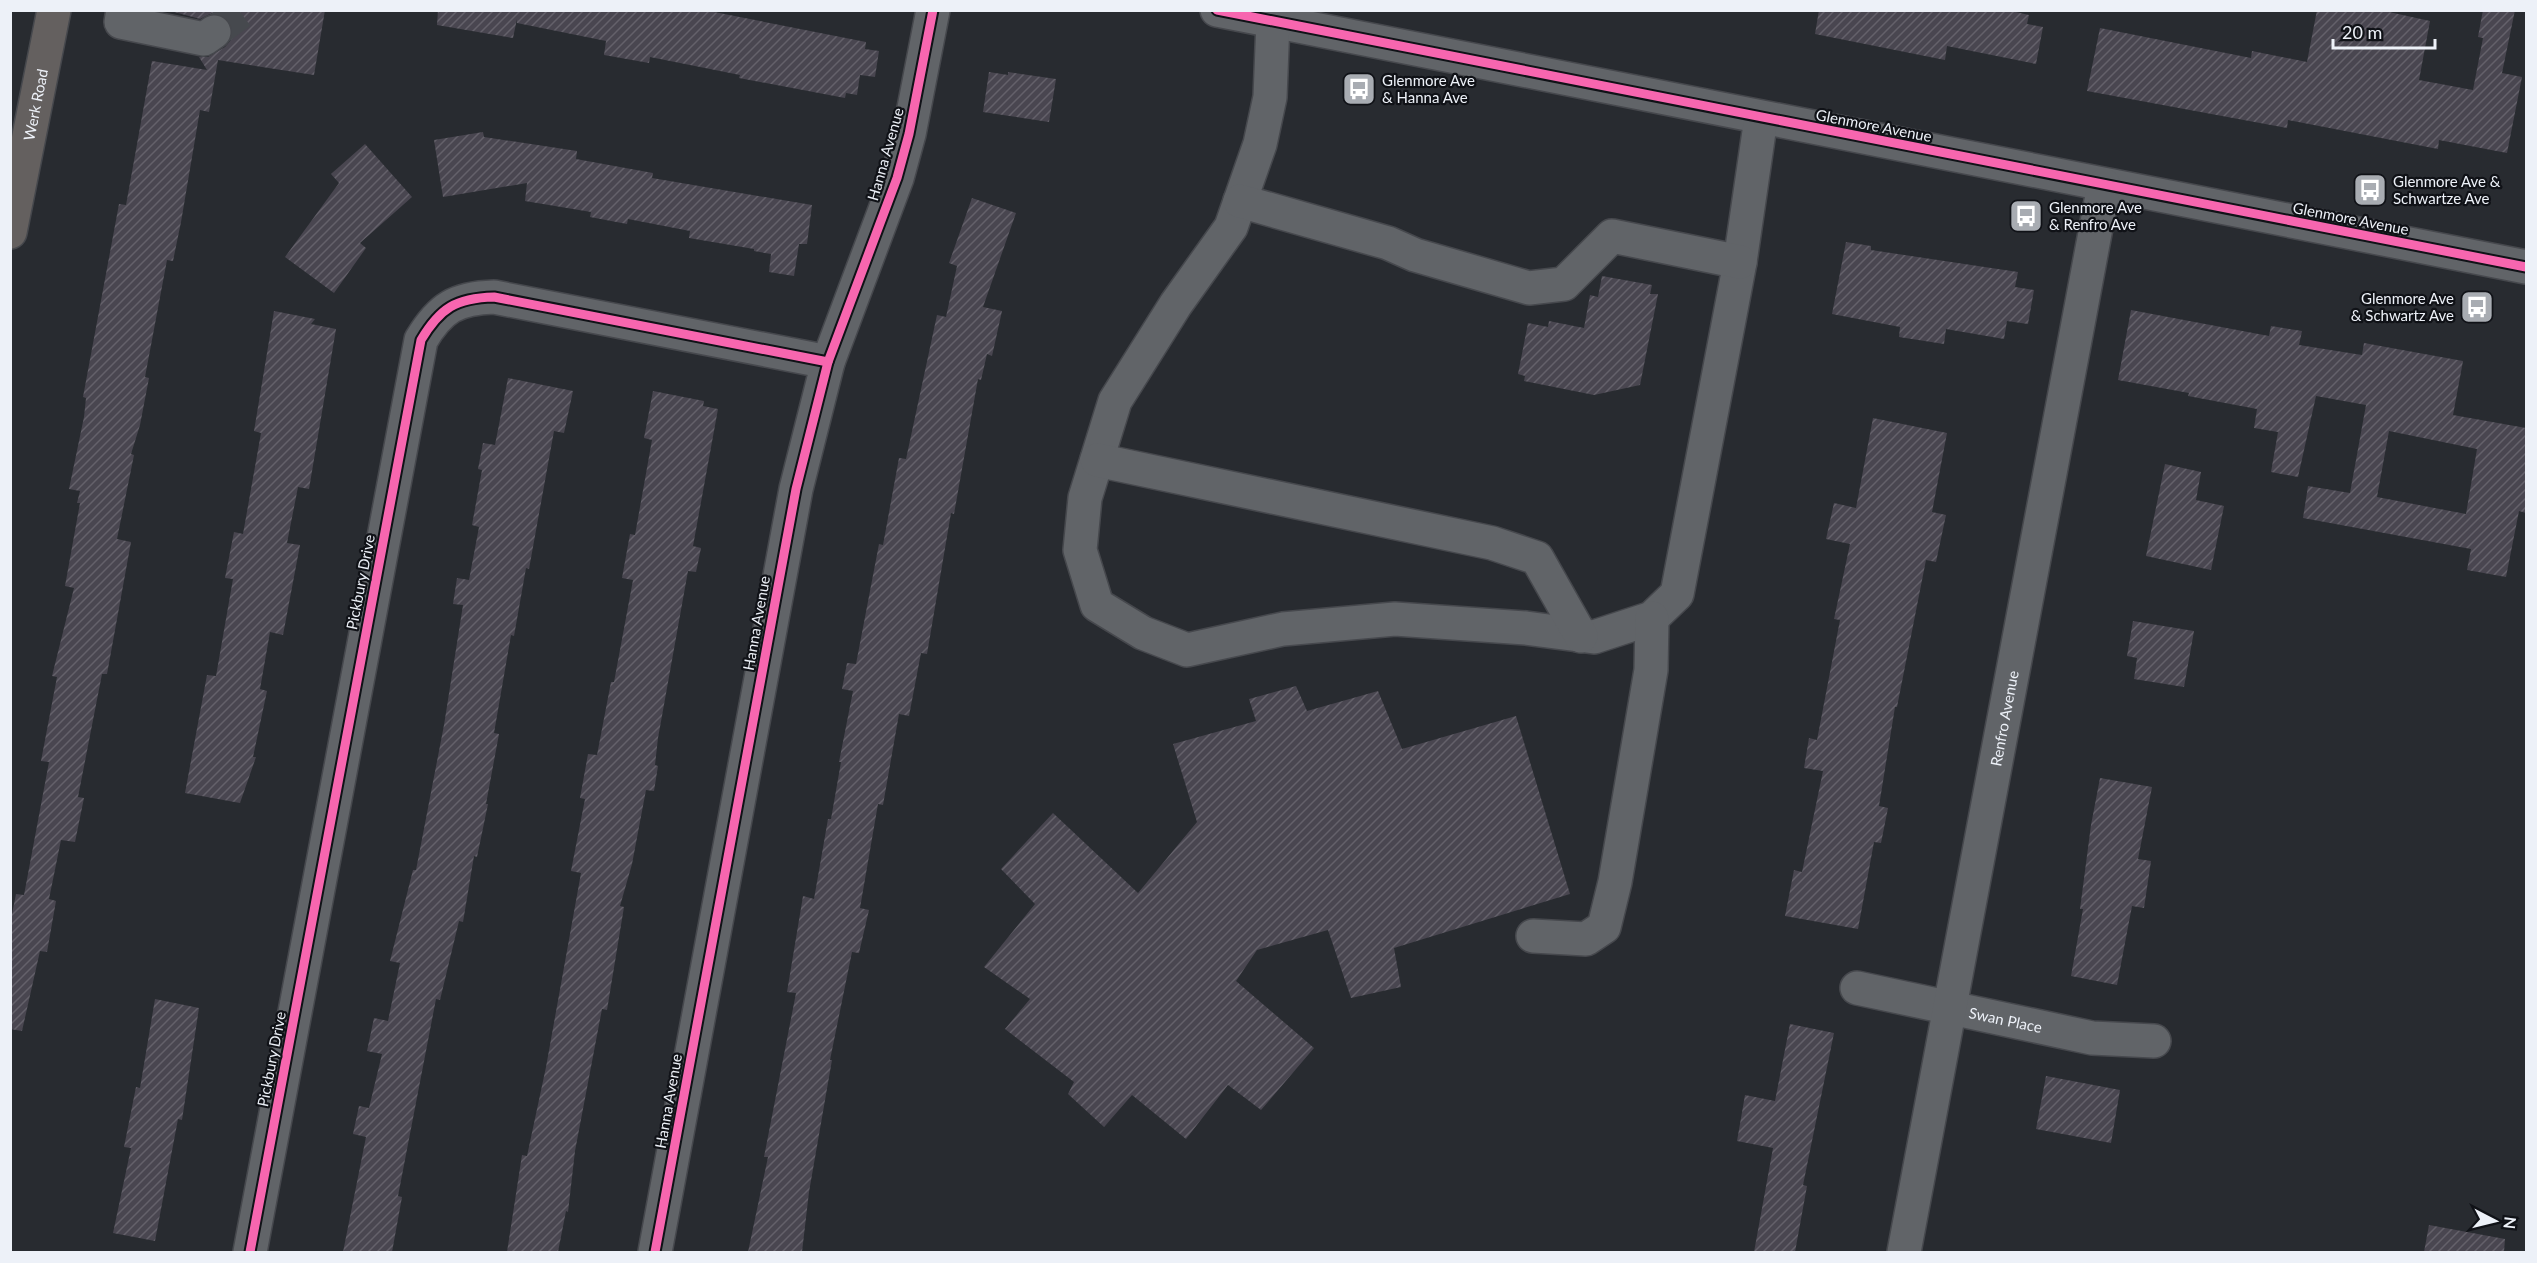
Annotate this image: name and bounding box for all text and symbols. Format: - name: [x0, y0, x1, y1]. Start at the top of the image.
- scale bar: [2333, 12, 2435, 50]
- text: 20 m: [2342, 21, 2382, 43]
- street label: Werk Road: [19, 67, 51, 142]
- bus stop icon: Glenmore Ave & Hanna Ave: [1341, 71, 1377, 107]
- place label: Glenmore Ave & Hanna Ave: [1382, 71, 1475, 106]
- street label: Hanna Avenue: [863, 105, 907, 203]
- street label: Glenmore Avenue: [1815, 105, 1934, 145]
- bus stop icon: Glenmore Ave & Schwartze Ave: [2352, 172, 2388, 208]
- place label: Glenmore Ave & Schwartze Ave: [2393, 172, 2501, 207]
- bus stop icon: Glenmore Ave & Renfro Ave: [2008, 198, 2044, 234]
- place label: Glenmore Ave & Renfro Ave: [2049, 198, 2142, 233]
- street label: Glenmore Avenue: [2292, 198, 2411, 238]
- place label: Glenmore Ave & Schwartz Ave: [2351, 289, 2454, 324]
- bus stop icon: Glenmore Ave & Schwartz Ave: [2459, 289, 2495, 325]
- street label: Pickbury Drive: [342, 533, 378, 631]
- street label: Hanna Avenue: [739, 574, 773, 672]
- street label: Renfro Avenue: [1986, 669, 2022, 768]
- street label: Swan Place: [1968, 1003, 2044, 1036]
- street label: Pickbury Drive: [253, 1010, 289, 1108]
- street label: Hanna Avenue: [651, 1052, 685, 1150]
- north arrow: [2465, 1191, 2525, 1251]
- text: N: [2500, 1216, 2521, 1230]

